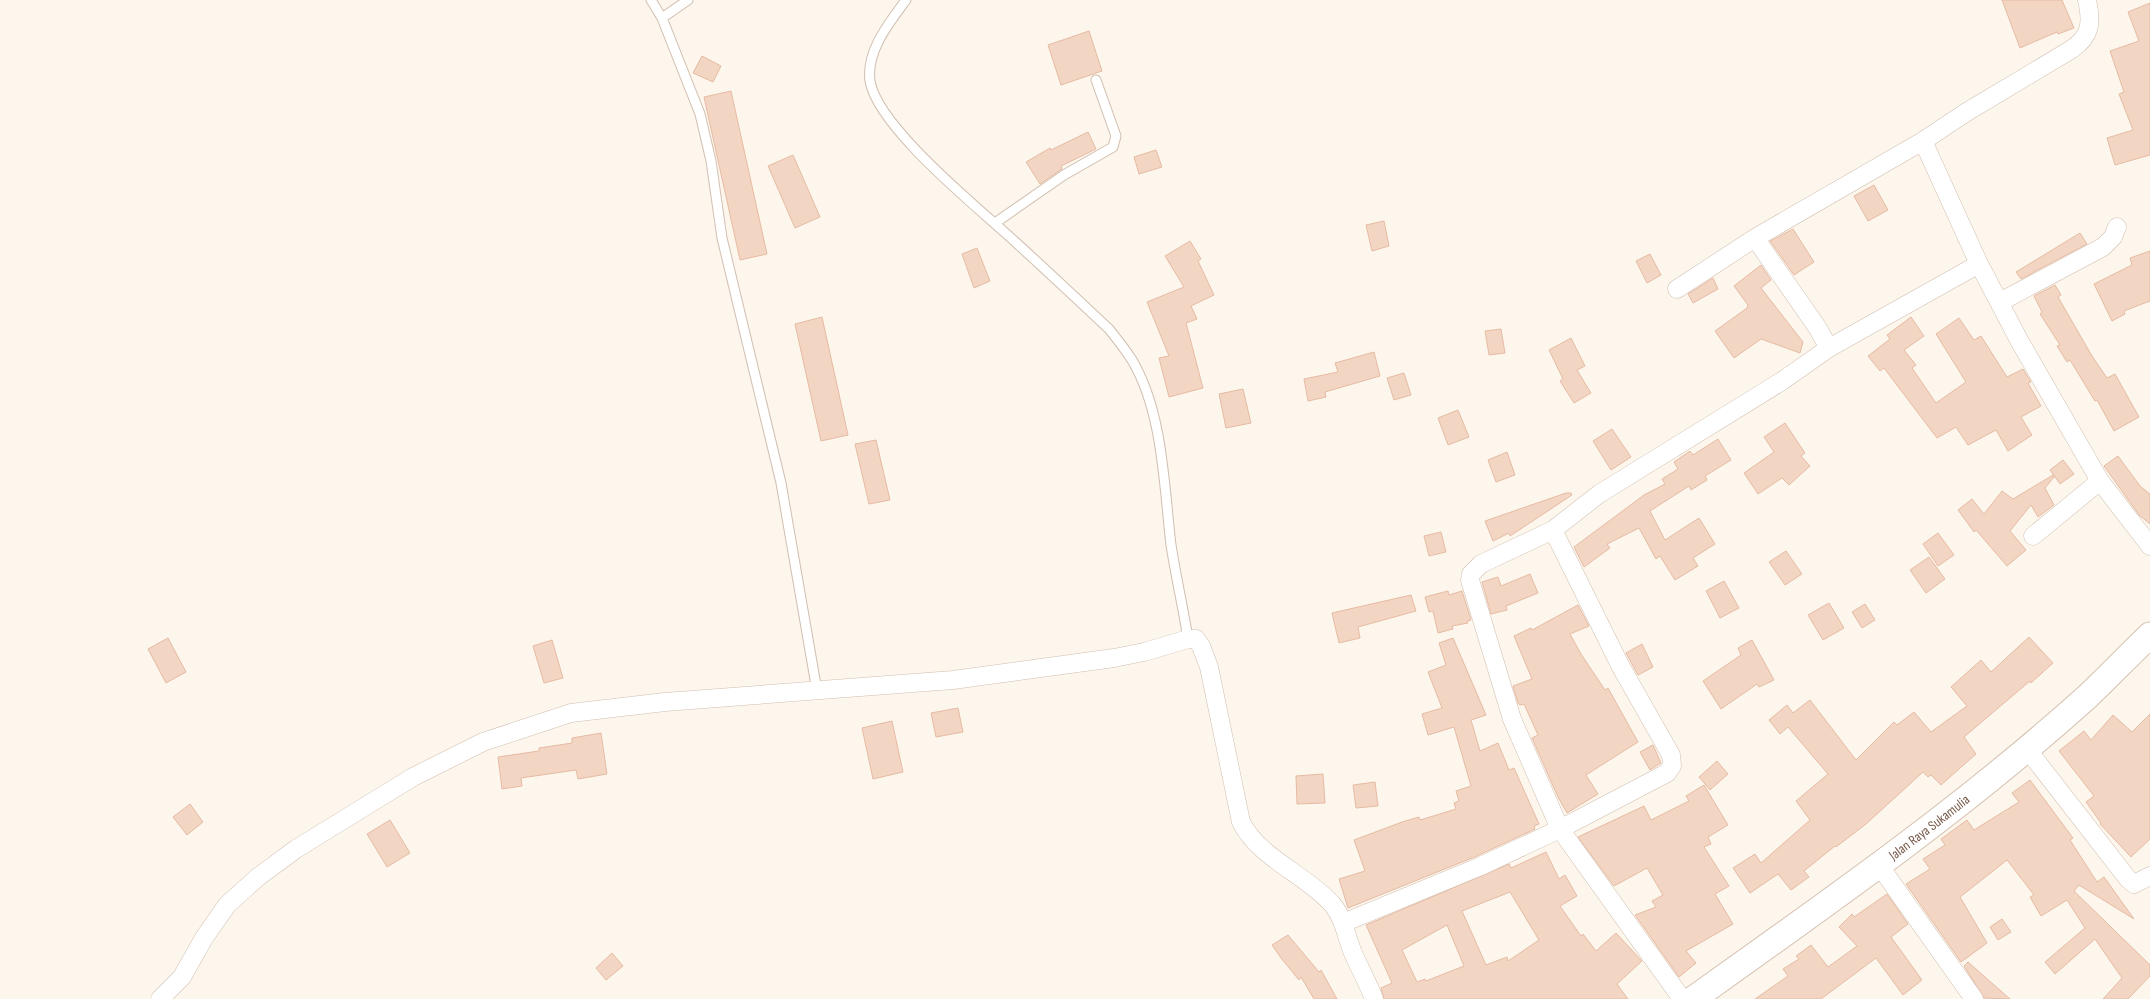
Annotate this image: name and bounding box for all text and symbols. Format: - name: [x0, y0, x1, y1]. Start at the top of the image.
- street label: Jalan Raya Sukamulia: [1884, 791, 1973, 864]

